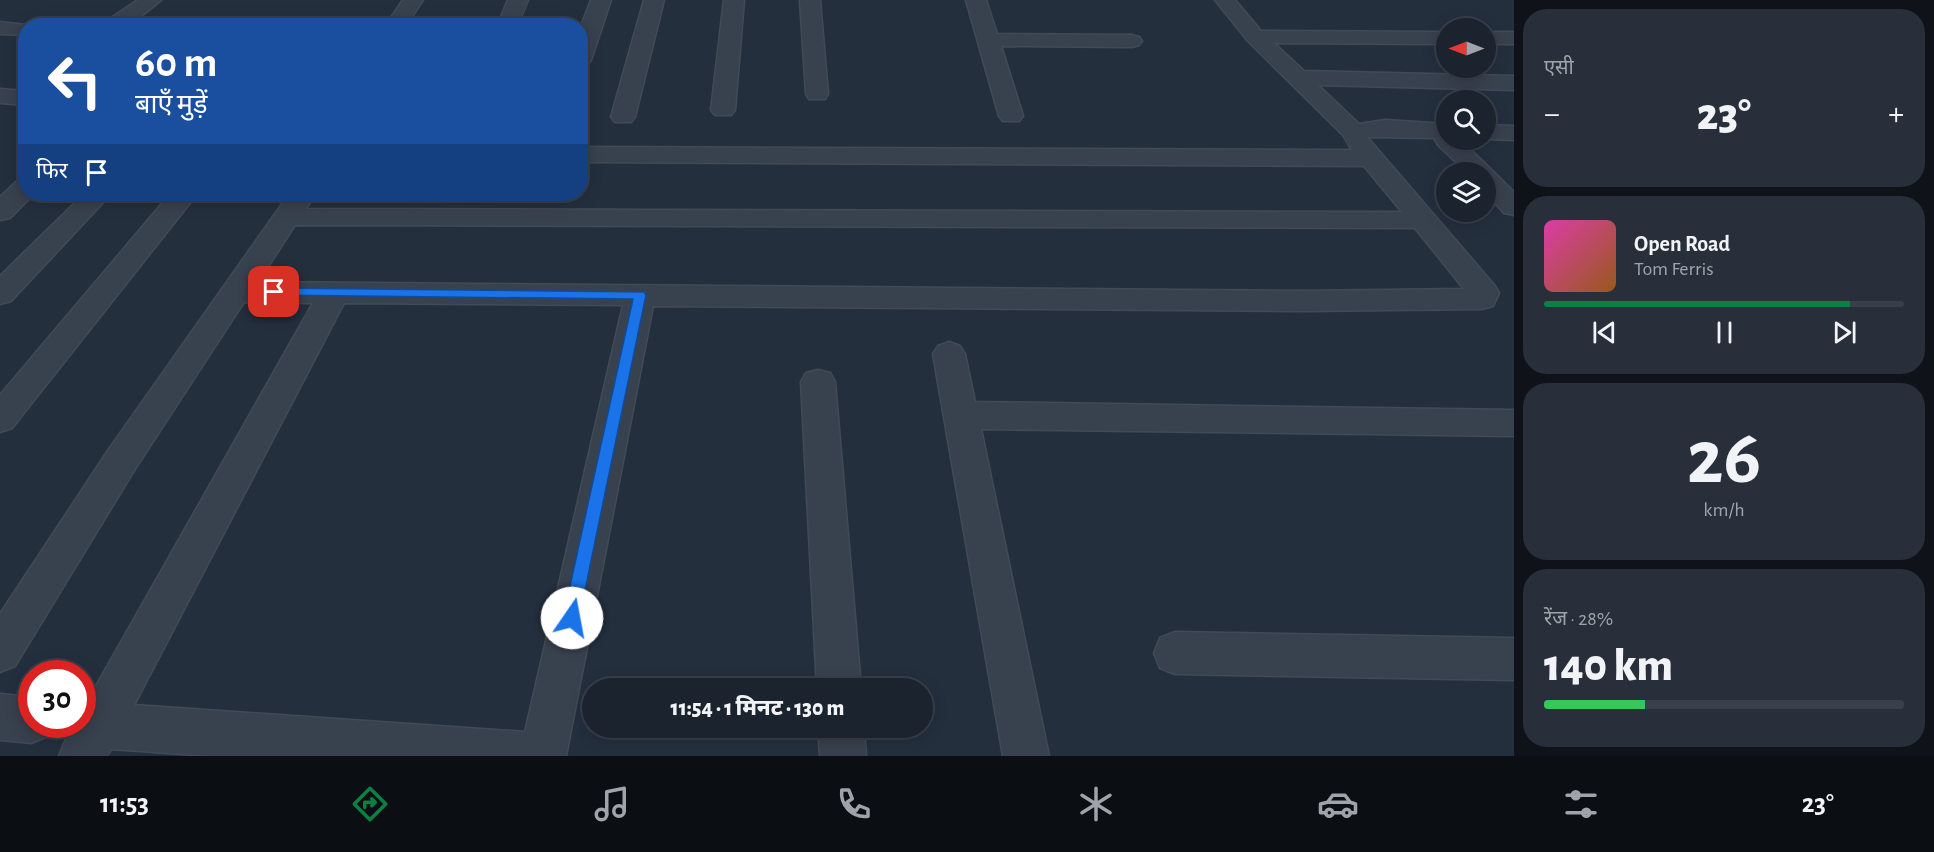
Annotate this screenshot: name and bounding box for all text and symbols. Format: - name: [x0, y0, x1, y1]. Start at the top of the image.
- north arrow: [1436, 18, 1496, 78]
- map controls: [1436, 18, 1496, 222]
- icon: left: [36, 42, 114, 120]
- text: 60 m: [135, 42, 217, 84]
- text: एसी: [1544, 58, 1574, 78]
- button: search: [1436, 90, 1496, 150]
- text: बाएँ मुड़ें: [135, 91, 207, 118]
- text: 23°: [1697, 93, 1751, 138]
- text: −: [1544, 98, 1560, 131]
- text: +: [1888, 98, 1904, 131]
- icon: arrive: [80, 156, 113, 189]
- text: फिर: [36, 160, 68, 182]
- button: layers: [1436, 162, 1496, 222]
- text: Open Road: [1634, 233, 1730, 255]
- text: Tom Ferris: [1634, 259, 1714, 279]
- pin: [248, 266, 299, 317]
- icon: arrive: [257, 275, 290, 308]
- icon: previous: [1588, 316, 1621, 349]
- icon: pause: [1708, 316, 1741, 349]
- icon: next: [1828, 316, 1861, 349]
- text: 26: [1687, 420, 1761, 498]
- text: km/h: [1703, 500, 1745, 520]
- position arrow: [540, 586, 604, 650]
- text: रेंज · 28%: [1544, 609, 1613, 629]
- text: 140 km: [1544, 644, 1673, 689]
- speed limit sign: 30: [18, 660, 96, 738]
- text: 11:54 · 1 मिनट · 130 m: [671, 697, 844, 719]
- icon: directions: [349, 783, 391, 825]
- icon: music: [591, 783, 633, 825]
- icon: phone: [833, 783, 875, 825]
- icon: climate: [1075, 783, 1117, 825]
- icon: car: [1317, 783, 1359, 825]
- icon: filters: [1560, 783, 1602, 825]
- text: 11:53: [100, 790, 149, 817]
- text: 23°: [1802, 790, 1834, 817]

